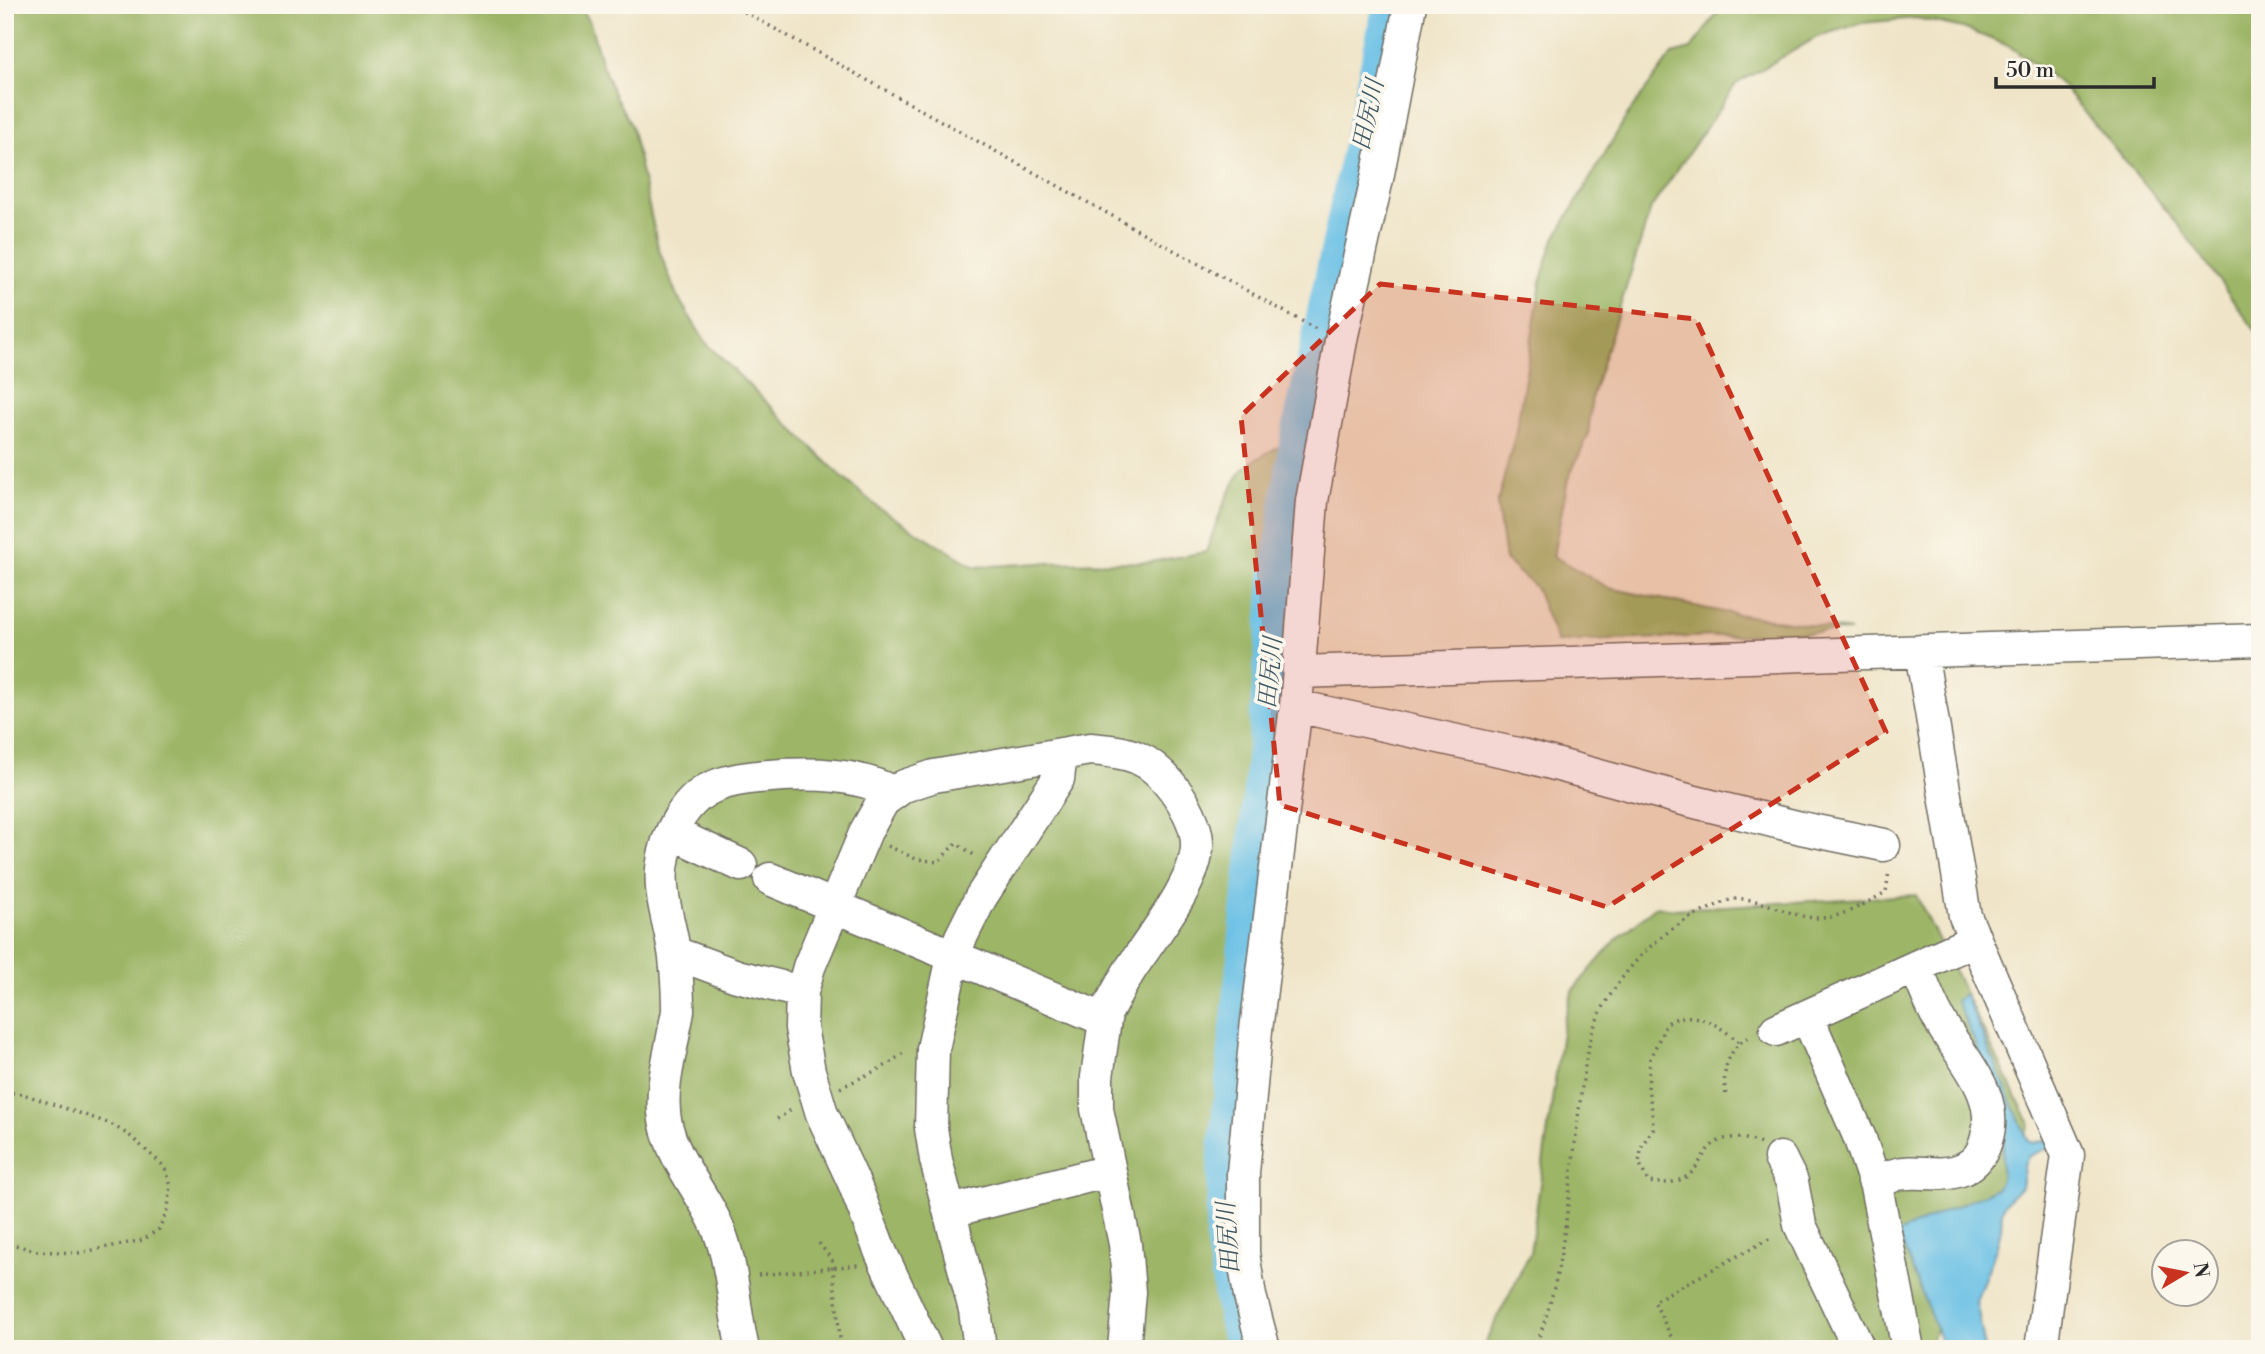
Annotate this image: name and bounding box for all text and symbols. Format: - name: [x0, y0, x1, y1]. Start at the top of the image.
- scale bar: [1996, 46, 2153, 90]
- text: 50 m: [2006, 58, 2054, 84]
- water label: 田尻川: [1347, 74, 1392, 153]
- water label: 田尻川: [1253, 633, 1289, 710]
- water label: 田尻川: [1211, 1198, 1246, 1275]
- north arrow: [2150, 1238, 2220, 1308]
- text: N: [2188, 1261, 2214, 1280]

